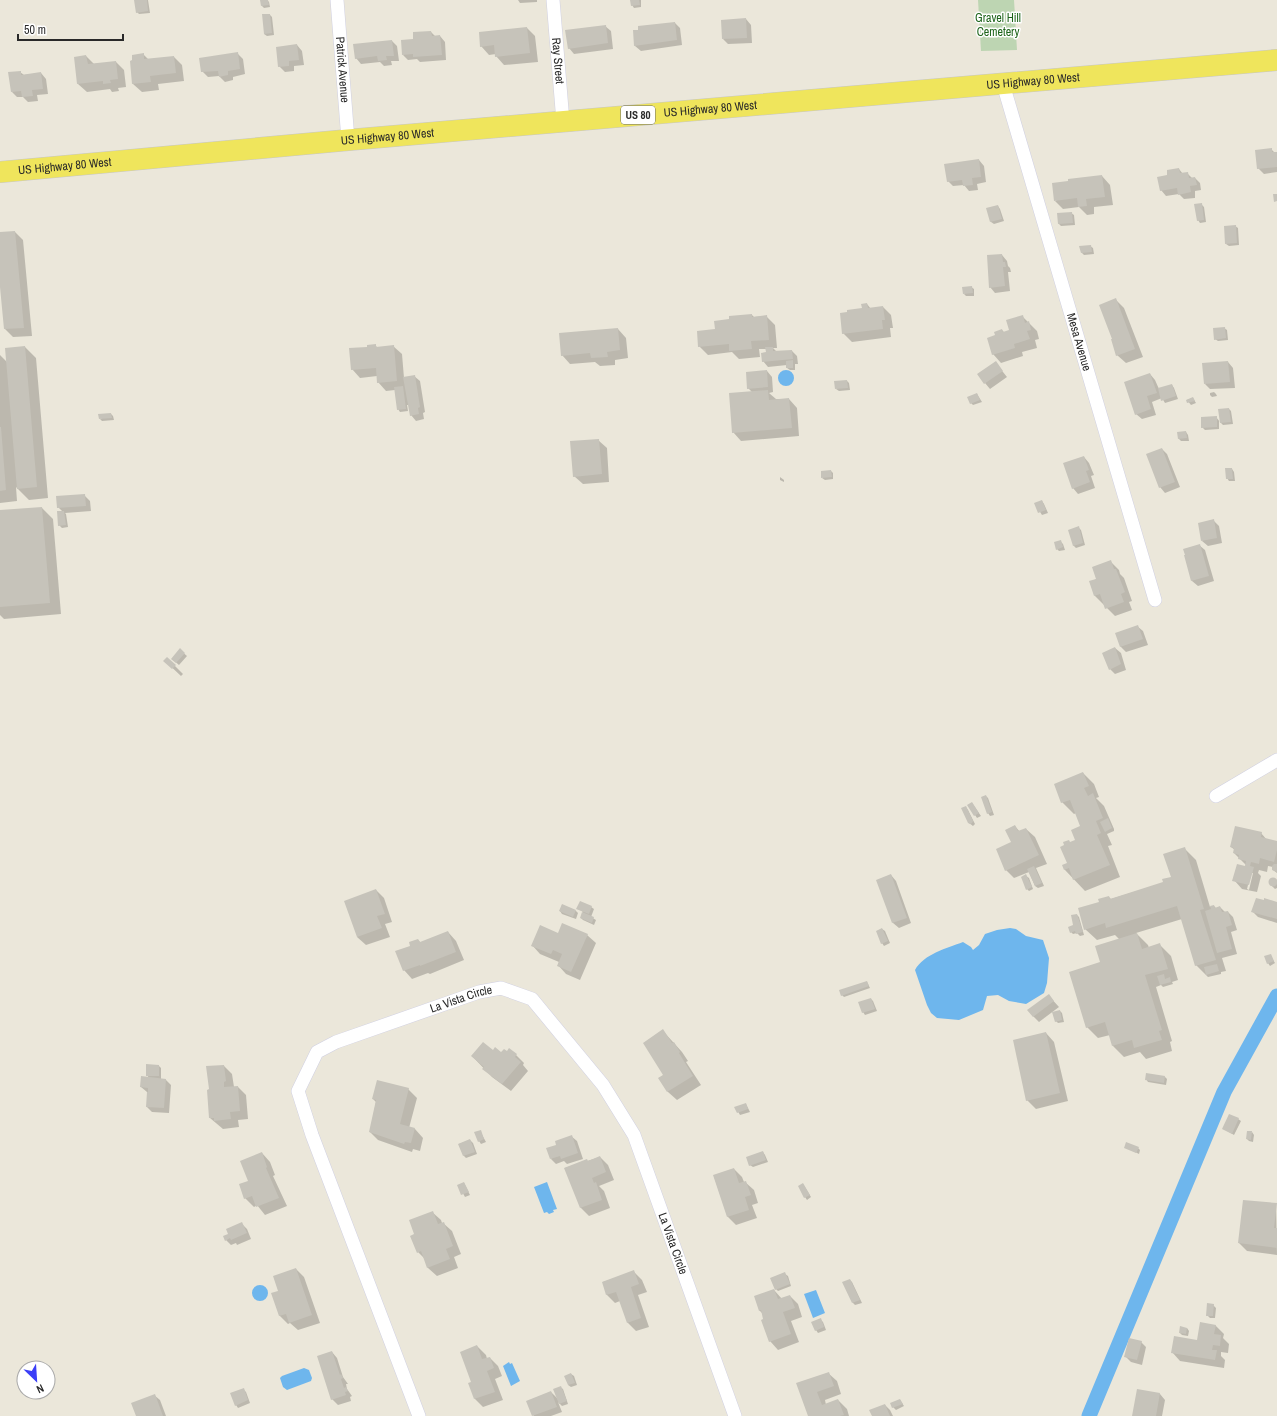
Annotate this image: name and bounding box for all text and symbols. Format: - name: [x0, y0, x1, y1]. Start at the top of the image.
- park label: Gravel Hill Cemetery: [975, 10, 1021, 40]
- scale bar: [18, 16, 123, 42]
- text: 50 m: [24, 22, 46, 38]
- street label: Patrick Avenue: [332, 36, 353, 103]
- street label: Ray Street: [548, 37, 568, 85]
- street label: US Highway 80 West: [986, 69, 1081, 93]
- street label: US Highway 80 West: [663, 97, 758, 121]
- road number: US 80: [621, 106, 655, 124]
- street label: US Highway 80 West: [340, 125, 435, 149]
- street label: US Highway 80 West: [17, 154, 112, 178]
- street label: Mesa Avenue: [1063, 311, 1095, 373]
- street label: La Vista Circle: [428, 982, 493, 1017]
- street label: La Vista Circle: [655, 1210, 691, 1276]
- north arrow: [16, 1360, 56, 1400]
- text: N: [34, 1381, 46, 1397]

